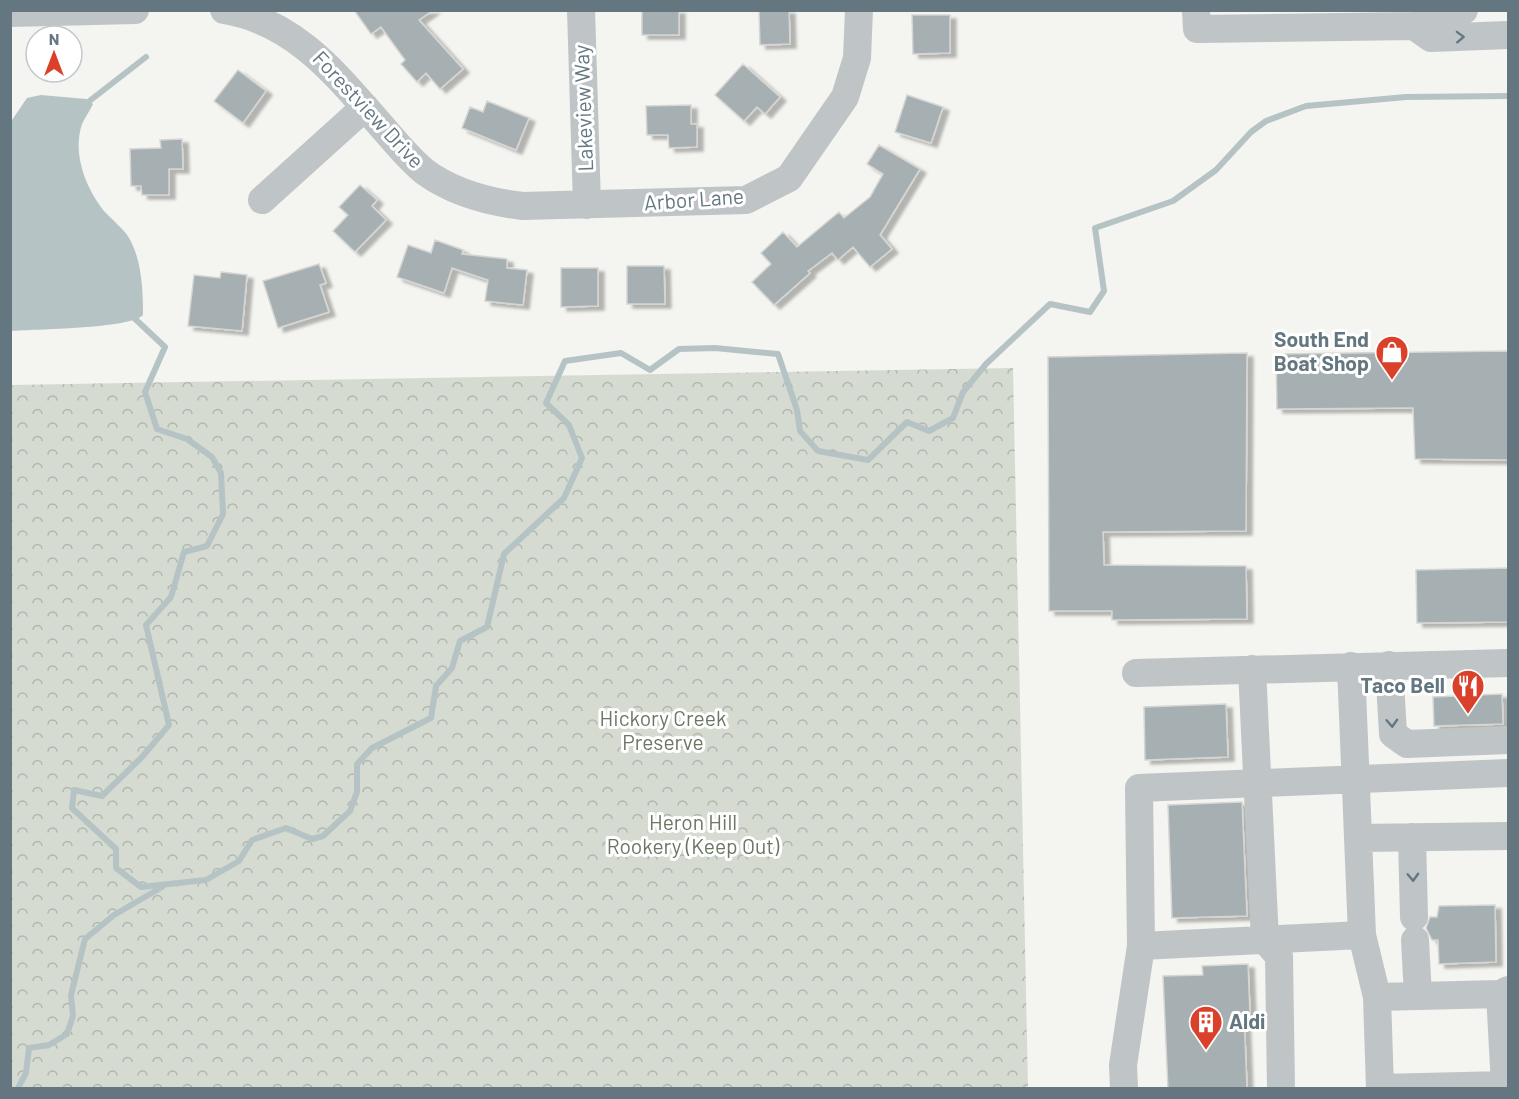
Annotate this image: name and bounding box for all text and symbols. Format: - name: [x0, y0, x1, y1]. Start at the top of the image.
- north arrow: [24, 24, 84, 84]
- text: N: [49, 29, 59, 48]
- one-way arrow: [1455, 30, 1464, 43]
- street label: Lakeview Way: [568, 44, 597, 172]
- street label: Forestview Drive: [308, 45, 430, 173]
- street label: Arbor Lane: [643, 183, 745, 214]
- place label: South End Boat Shop: [1274, 326, 1369, 375]
- shop icon: South End Boat Shop: [1374, 334, 1410, 381]
- restaurant icon: Taco Bell: [1450, 668, 1486, 715]
- place label: Taco Bell: [1361, 672, 1445, 697]
- park label: Hickory Creek Preserve: [600, 705, 726, 754]
- one-way arrow: [1386, 719, 1399, 728]
- park label: Heron Hill Rookery (Keep Out): [607, 809, 780, 858]
- one-way arrow: [1407, 873, 1419, 882]
- building icon: Aldi: [1188, 1004, 1224, 1051]
- place label: Aldi: [1229, 1008, 1265, 1033]

